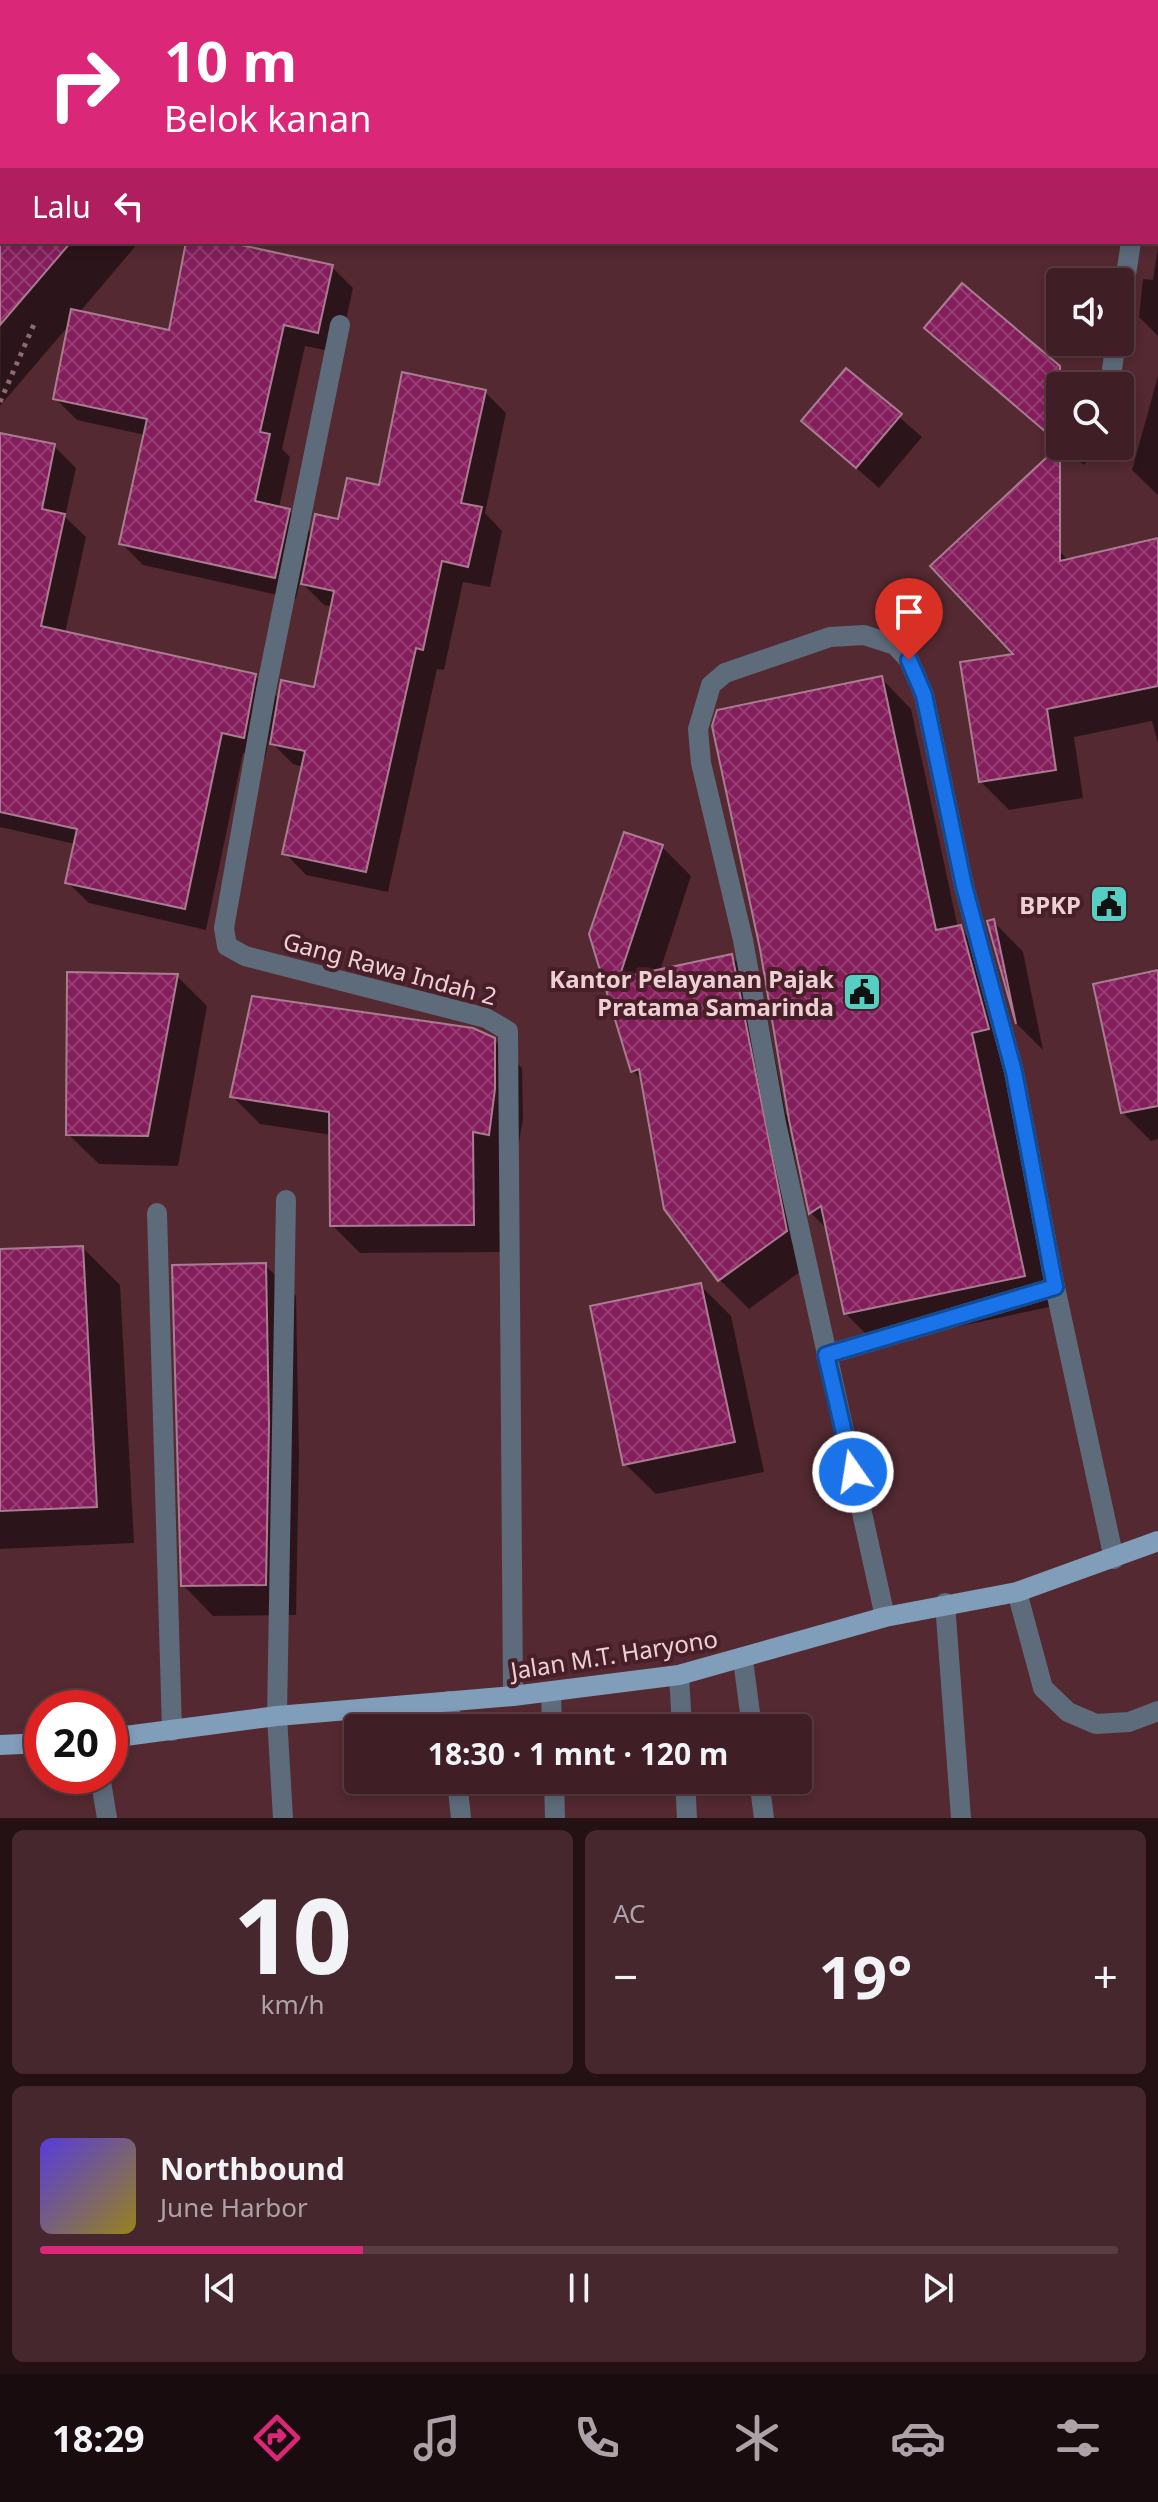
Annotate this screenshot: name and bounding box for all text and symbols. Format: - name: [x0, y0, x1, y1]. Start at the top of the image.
- text: 10 m: [164, 22, 297, 98]
- icon: right: [32, 32, 136, 136]
- text: Belok kanan: [164, 94, 371, 143]
- icon: left: [107, 184, 151, 228]
- text: Lalu: [32, 186, 91, 227]
- map controls: [1046, 268, 1134, 460]
- button: sound: [1046, 268, 1134, 356]
- button: search: [1046, 372, 1134, 460]
- pin: [875, 578, 943, 660]
- icon: arrive: [887, 590, 931, 634]
- public building icon: BPKP: [1088, 883, 1130, 925]
- place label: BPKP: [1019, 888, 1081, 921]
- street label: Gang Rawa Indah 2: [280, 924, 500, 1012]
- place label: Kantor Pelayanan Pajak Pratama Samarinda: [549, 962, 834, 1023]
- public building icon: Kantor Pelayanan Pajak Pratama Samarinda: [841, 971, 883, 1013]
- position arrow: [811, 1430, 895, 1514]
- street label: Jalan M.T. Haryono: [506, 1621, 720, 1687]
- speed limit sign: 20: [24, 1690, 128, 1794]
- text: 18:30 · 1 mnt · 120 m: [428, 1733, 728, 1774]
- text: 10: [233, 1863, 352, 2004]
- text: AC: [613, 1895, 646, 1931]
- text: 19°: [818, 1935, 913, 2017]
- text: −: [613, 1946, 638, 2006]
- text: +: [1093, 1946, 1118, 2006]
- text: km/h: [261, 1986, 324, 2022]
- text: Northbound: [160, 2148, 345, 2189]
- text: June Harbor: [160, 2189, 308, 2225]
- icon: previous: [198, 2266, 242, 2310]
- icon: pause: [557, 2266, 601, 2310]
- icon: next: [916, 2266, 960, 2310]
- icon: directions: [249, 2410, 305, 2466]
- icon: music: [409, 2410, 465, 2466]
- icon: phone: [569, 2410, 625, 2466]
- icon: climate: [729, 2410, 785, 2466]
- icon: car: [890, 2410, 946, 2466]
- icon: filters: [1050, 2410, 1106, 2466]
- text: 18:29: [52, 2414, 145, 2463]

